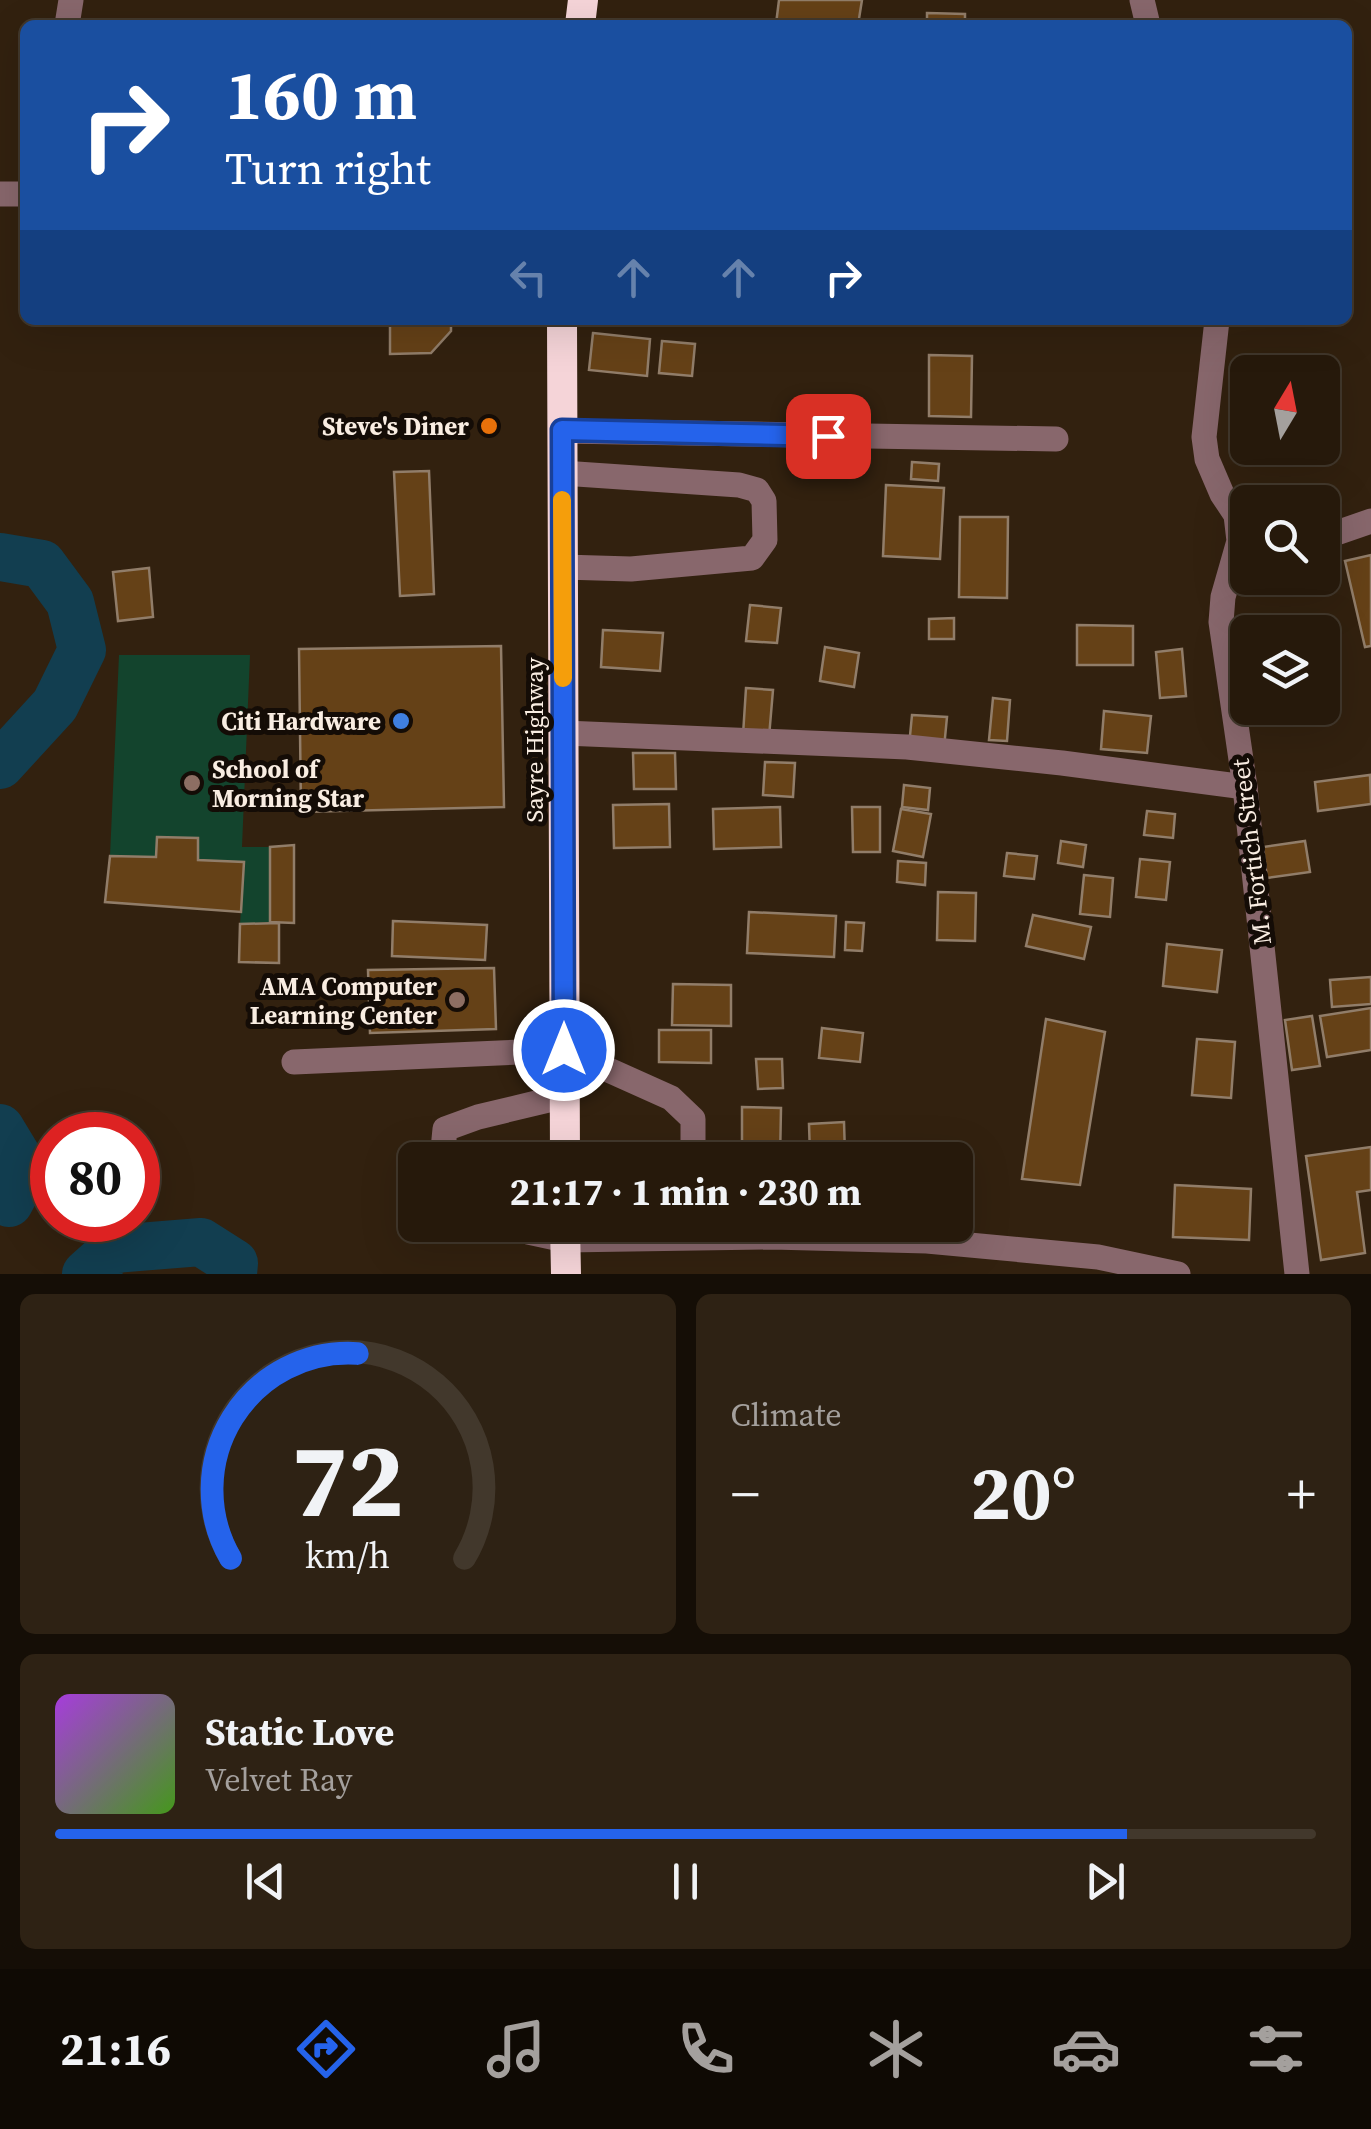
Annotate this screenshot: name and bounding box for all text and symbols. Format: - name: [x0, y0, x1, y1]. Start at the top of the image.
- text: 160 m: [225, 46, 417, 142]
- icon: right: [60, 60, 190, 190]
- text: Turn right: [225, 137, 431, 199]
- icon: left: [501, 250, 556, 305]
- icon: ahead: [606, 250, 661, 305]
- icon: ahead: [711, 250, 766, 305]
- icon: right: [816, 250, 871, 305]
- north arrow: [1230, 355, 1340, 465]
- map controls: [1230, 355, 1340, 725]
- pin: [786, 394, 871, 479]
- place label: Steve's Diner: [322, 409, 469, 443]
- icon: arrive: [801, 409, 856, 464]
- marker: Steve's Diner: [478, 415, 500, 437]
- button: search: [1230, 485, 1340, 595]
- button: layers: [1230, 615, 1340, 725]
- street label: Sayre Highway: [517, 657, 551, 823]
- place label: Citi Hardware: [221, 704, 381, 738]
- marker: Citi Hardware: [390, 710, 412, 732]
- place label: School of Morning Star: [212, 752, 365, 815]
- street label: M. Fortich Street: [1223, 756, 1279, 947]
- marker: School of Morning Star: [181, 772, 203, 794]
- place label: AMA Computer Learning Center: [250, 969, 437, 1032]
- marker: AMA Computer Learning Center: [446, 989, 468, 1011]
- position arrow: [512, 998, 616, 1102]
- speed limit sign: 80: [30, 1112, 160, 1242]
- text: 21:17 · 1 min · 230 m: [509, 1166, 862, 1218]
- text: Climate: [731, 1393, 842, 1437]
- text: 72: [291, 1408, 404, 1551]
- text: 20°: [970, 1441, 1076, 1544]
- text: −: [731, 1456, 760, 1531]
- text: +: [1287, 1456, 1316, 1531]
- text: km/h: [305, 1531, 390, 1580]
- text: Static Love: [205, 1706, 394, 1758]
- text: Velvet Ray: [205, 1758, 352, 1802]
- icon: previous: [238, 1854, 293, 1909]
- icon: pause: [658, 1854, 713, 1909]
- icon: next: [1078, 1854, 1133, 1909]
- icon: directions: [291, 2014, 361, 2084]
- icon: music: [481, 2014, 551, 2084]
- icon: phone: [671, 2014, 741, 2084]
- icon: climate: [861, 2014, 931, 2084]
- icon: car: [1051, 2014, 1121, 2084]
- icon: filters: [1241, 2014, 1311, 2084]
- text: 21:16: [60, 2018, 171, 2080]

